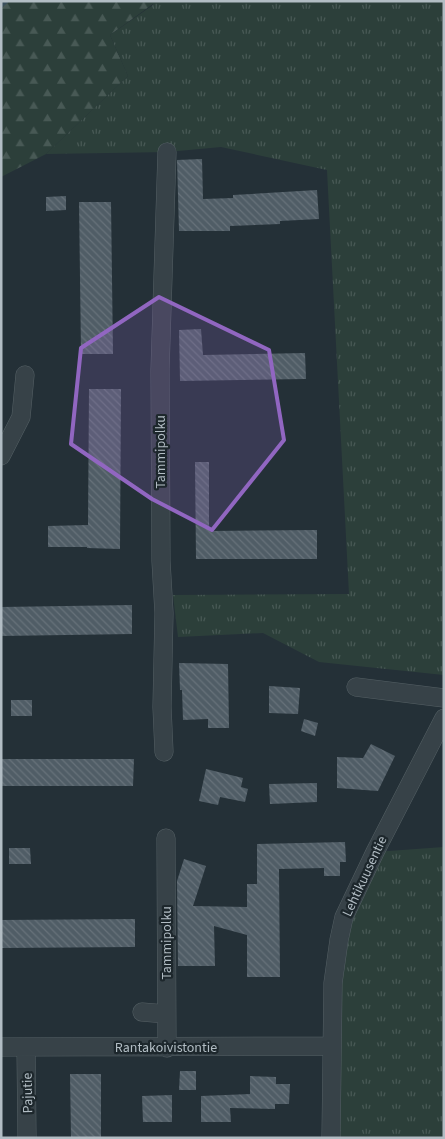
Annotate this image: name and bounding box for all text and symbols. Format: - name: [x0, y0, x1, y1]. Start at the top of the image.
- street label: Tammipolku: [151, 415, 171, 489]
- street label: Lehtikuusentie: [337, 833, 392, 920]
- street label: Tammipolku: [157, 906, 177, 980]
- street label: Rantakoivistontie: [115, 1038, 217, 1058]
- street label: Pajutie: [18, 1072, 38, 1113]

